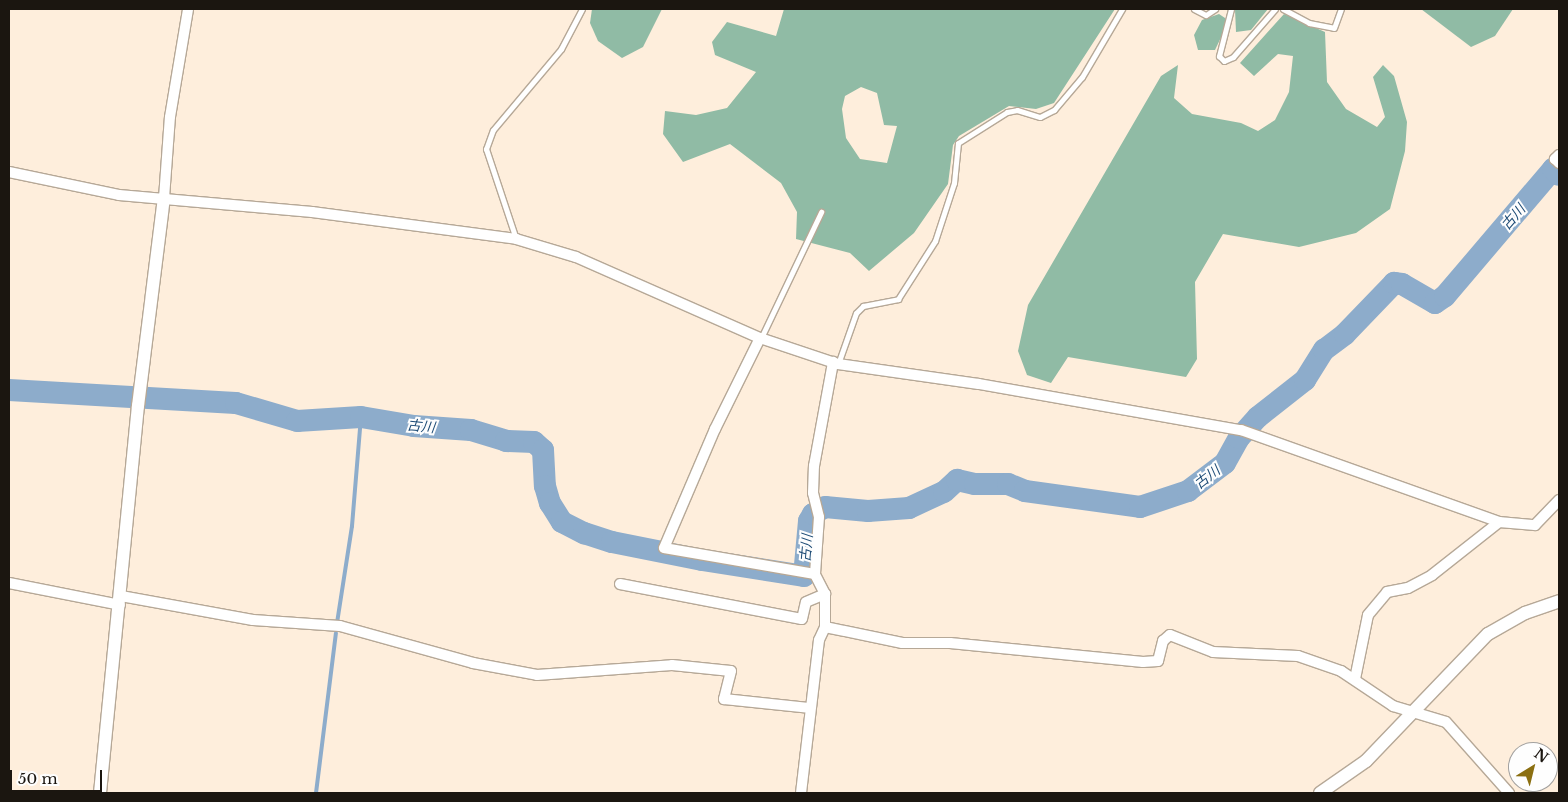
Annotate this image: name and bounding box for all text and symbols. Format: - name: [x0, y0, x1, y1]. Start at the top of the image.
- water label: 古川: [1497, 201, 1529, 233]
- water label: 古川: [406, 416, 436, 436]
- water label: 古川: [1191, 462, 1223, 492]
- water label: 古川: [796, 533, 816, 563]
- north arrow: [1508, 742, 1558, 792]
- text: N: [1531, 745, 1552, 767]
- scale bar: [12, 760, 105, 792]
- text: 50 m: [18, 769, 58, 788]

